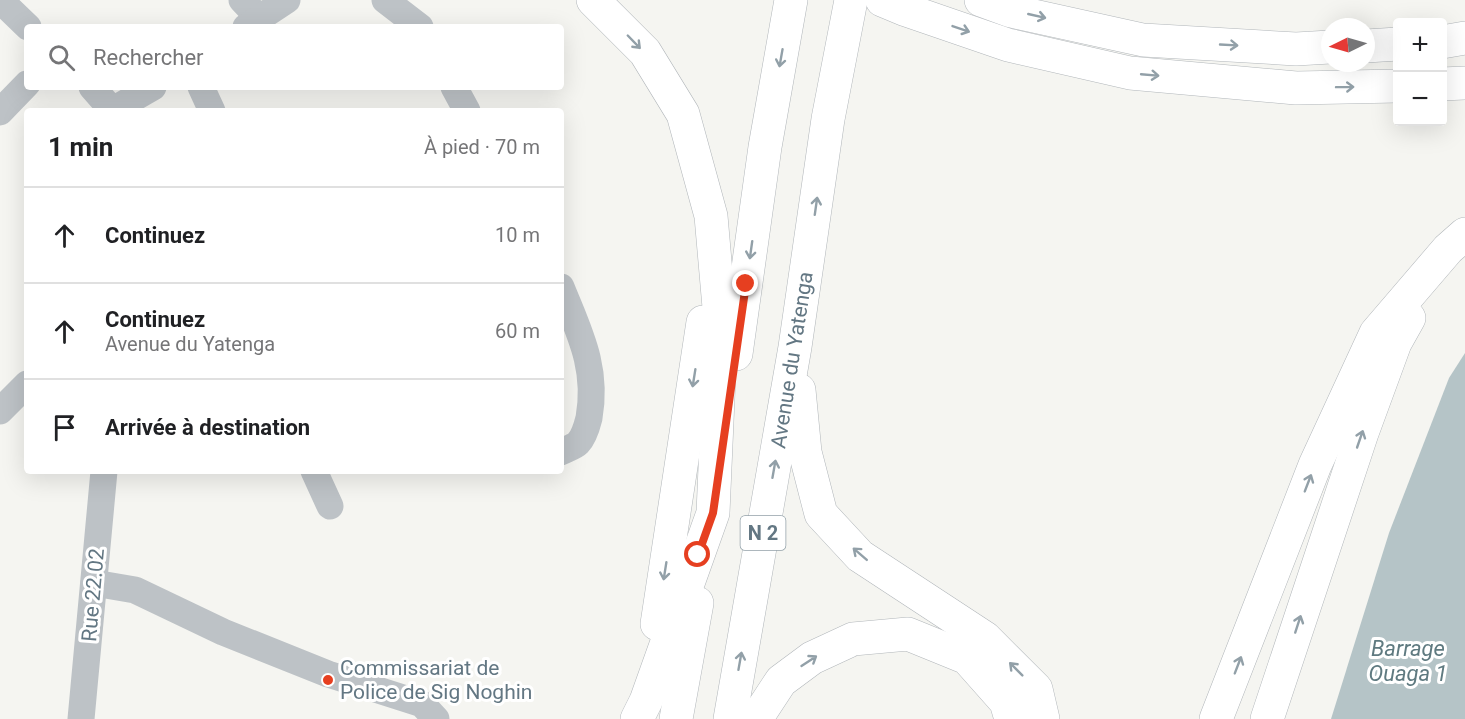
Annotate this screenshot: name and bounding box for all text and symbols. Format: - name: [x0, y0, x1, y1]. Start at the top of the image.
- one-way arrow: [1027, 11, 1046, 23]
- north arrow: [1321, 18, 1375, 72]
- map controls: [1393, 18, 1447, 126]
- button: +: [1393, 18, 1447, 72]
- search box: [24, 24, 564, 90]
- one-way arrow: [951, 24, 970, 35]
- one-way arrow: [627, 34, 641, 49]
- one-way arrow: [1218, 40, 1238, 51]
- icon: search: [45, 41, 78, 74]
- text: Rechercher: [93, 45, 204, 70]
- one-way arrow: [775, 47, 786, 67]
- one-way arrow: [1140, 70, 1160, 81]
- button: −: [1393, 72, 1447, 126]
- one-way arrow: [1334, 81, 1354, 93]
- text: 1 min: [48, 132, 113, 162]
- text: À pied · 70 m: [424, 135, 540, 159]
- one-way arrow: [810, 197, 821, 217]
- icon: ahead: [48, 219, 81, 252]
- text: Continuez: [105, 223, 205, 248]
- text: 10 m: [495, 223, 540, 247]
- one-way arrow: [745, 240, 756, 260]
- route end: [732, 270, 758, 296]
- street label: Avenue du Yatenga: [766, 270, 818, 450]
- text: Continuez: [105, 307, 205, 332]
- icon: ahead: [48, 315, 81, 348]
- text: 60 m: [495, 319, 540, 343]
- text: Avenue du Yatenga: [105, 332, 275, 356]
- one-way arrow: [689, 368, 700, 388]
- icon: arrive: [48, 411, 81, 444]
- text: Arrivée à destination: [105, 415, 310, 440]
- one-way arrow: [1355, 430, 1366, 449]
- one-way arrow: [769, 460, 780, 480]
- one-way arrow: [1303, 474, 1314, 493]
- road number: N 2: [740, 516, 786, 550]
- route start: [684, 541, 710, 567]
- street label: Rue 22.02: [77, 547, 109, 643]
- one-way arrow: [853, 547, 868, 561]
- one-way arrow: [660, 561, 671, 581]
- one-way arrow: [1294, 615, 1305, 634]
- water label: Barrage Ouaga 1: [1368, 636, 1448, 686]
- one-way arrow: [735, 652, 746, 672]
- one-way arrow: [800, 655, 817, 667]
- place label: Commissariat de Police de Sig Noghin: [340, 656, 532, 704]
- one-way arrow: [1233, 656, 1244, 675]
- one-way arrow: [1009, 662, 1024, 677]
- marker: Commissariat de Police de Sig Noghin: [321, 673, 335, 687]

